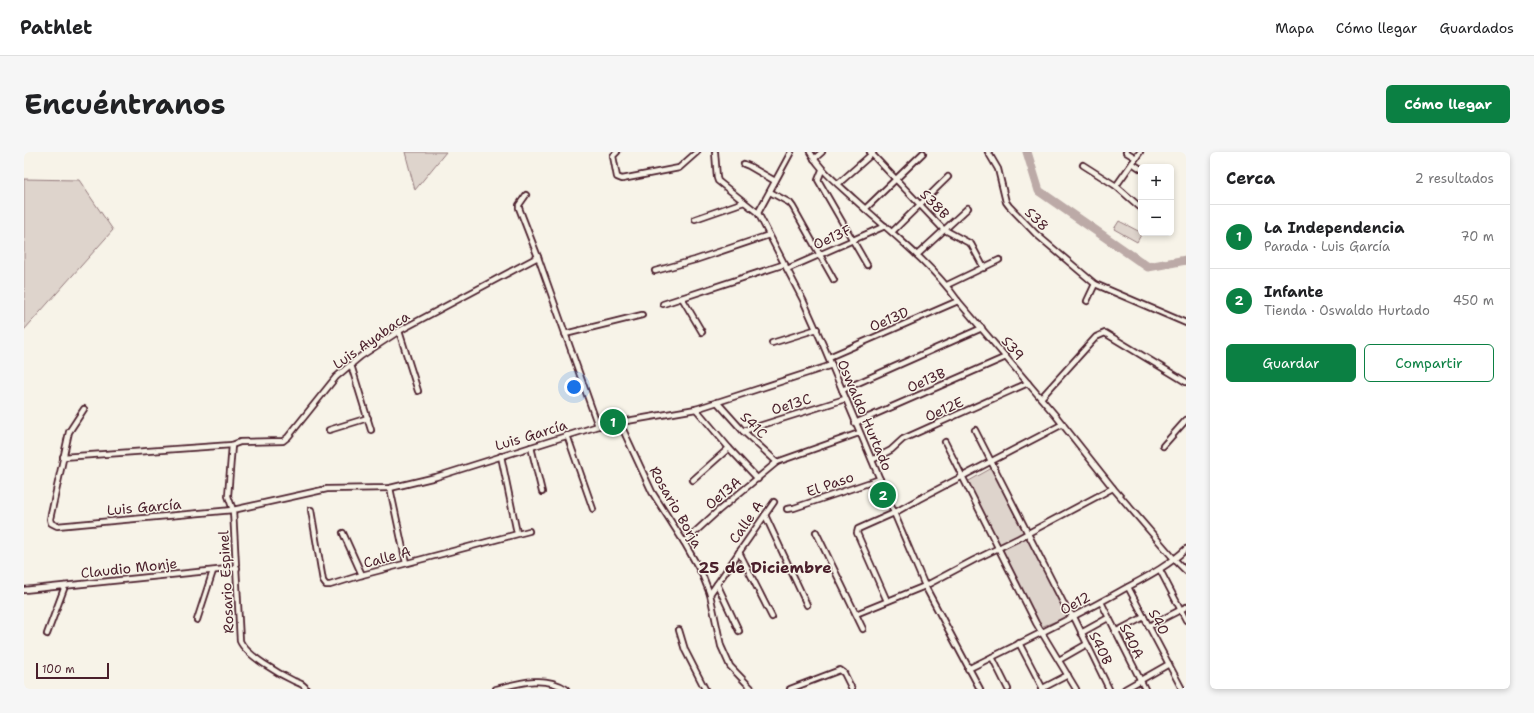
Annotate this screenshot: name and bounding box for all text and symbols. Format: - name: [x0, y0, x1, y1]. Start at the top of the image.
- text: Pathlet: [20, 15, 92, 40]
- text: Mapa: [1275, 19, 1314, 37]
- text: Cómo llegar: [1336, 19, 1417, 37]
- text: Guardados: [1439, 19, 1514, 37]
- text: Encuéntranos: [24, 85, 226, 123]
- button: Cómo llegar: [1386, 85, 1510, 123]
- map controls: [1138, 164, 1174, 236]
- button: +: [1138, 164, 1174, 200]
- text: Cerca: [1226, 167, 1275, 189]
- text: 2 resultados: [1415, 170, 1494, 187]
- street label: S38B: [916, 185, 954, 223]
- button: −: [1138, 200, 1174, 236]
- street label: S38: [1021, 203, 1053, 235]
- text: La Independencia: [1264, 218, 1404, 238]
- street label: Oe13F: [810, 221, 854, 253]
- text: 1: [1236, 228, 1242, 245]
- text: 70 m: [1460, 228, 1494, 245]
- text: Parada · Luis García: [1264, 238, 1390, 255]
- text: Infante: [1264, 282, 1324, 302]
- text: 2: [1234, 292, 1244, 309]
- text: 450 m: [1453, 292, 1494, 309]
- text: Tienda · Oswaldo Hurtado: [1264, 302, 1430, 319]
- street label: Oe13D: [867, 303, 911, 335]
- street label: Luis Ayabaca: [329, 307, 413, 373]
- street label: S39: [998, 332, 1028, 364]
- button: Guardar: [1226, 344, 1356, 382]
- button: Compartir: [1364, 344, 1494, 382]
- street label: Oswaldo Hurtado: [833, 357, 897, 473]
- street label: Oe13B: [904, 364, 948, 396]
- your location: [564, 377, 584, 397]
- street label: Oe13C: [769, 389, 813, 419]
- street label: Oe12E: [922, 392, 966, 425]
- pin: 1: [600, 407, 626, 437]
- street label: S41C: [737, 408, 771, 442]
- street label: Luis García: [493, 415, 570, 455]
- street label: Rosario Borja: [645, 463, 707, 551]
- street label: El Paso: [804, 468, 856, 500]
- street label: Oe13A: [701, 473, 745, 513]
- pin: 2: [870, 480, 896, 510]
- street label: Luis García: [106, 495, 182, 519]
- street label: Calle A: [725, 497, 767, 547]
- street label: Rosario Espinel: [214, 529, 238, 634]
- street label: Calle A: [361, 542, 413, 572]
- street label: Claudio Monje: [80, 554, 178, 582]
- district label: 25 de Diciembre: [698, 557, 832, 578]
- street label: Oe12: [1057, 588, 1093, 618]
- street label: S40: [1145, 606, 1173, 638]
- street label: S40A: [1116, 620, 1148, 662]
- street label: S40B: [1085, 628, 1117, 668]
- scale bar: [36, 661, 109, 680]
- text: 100 m: [42, 662, 75, 677]

